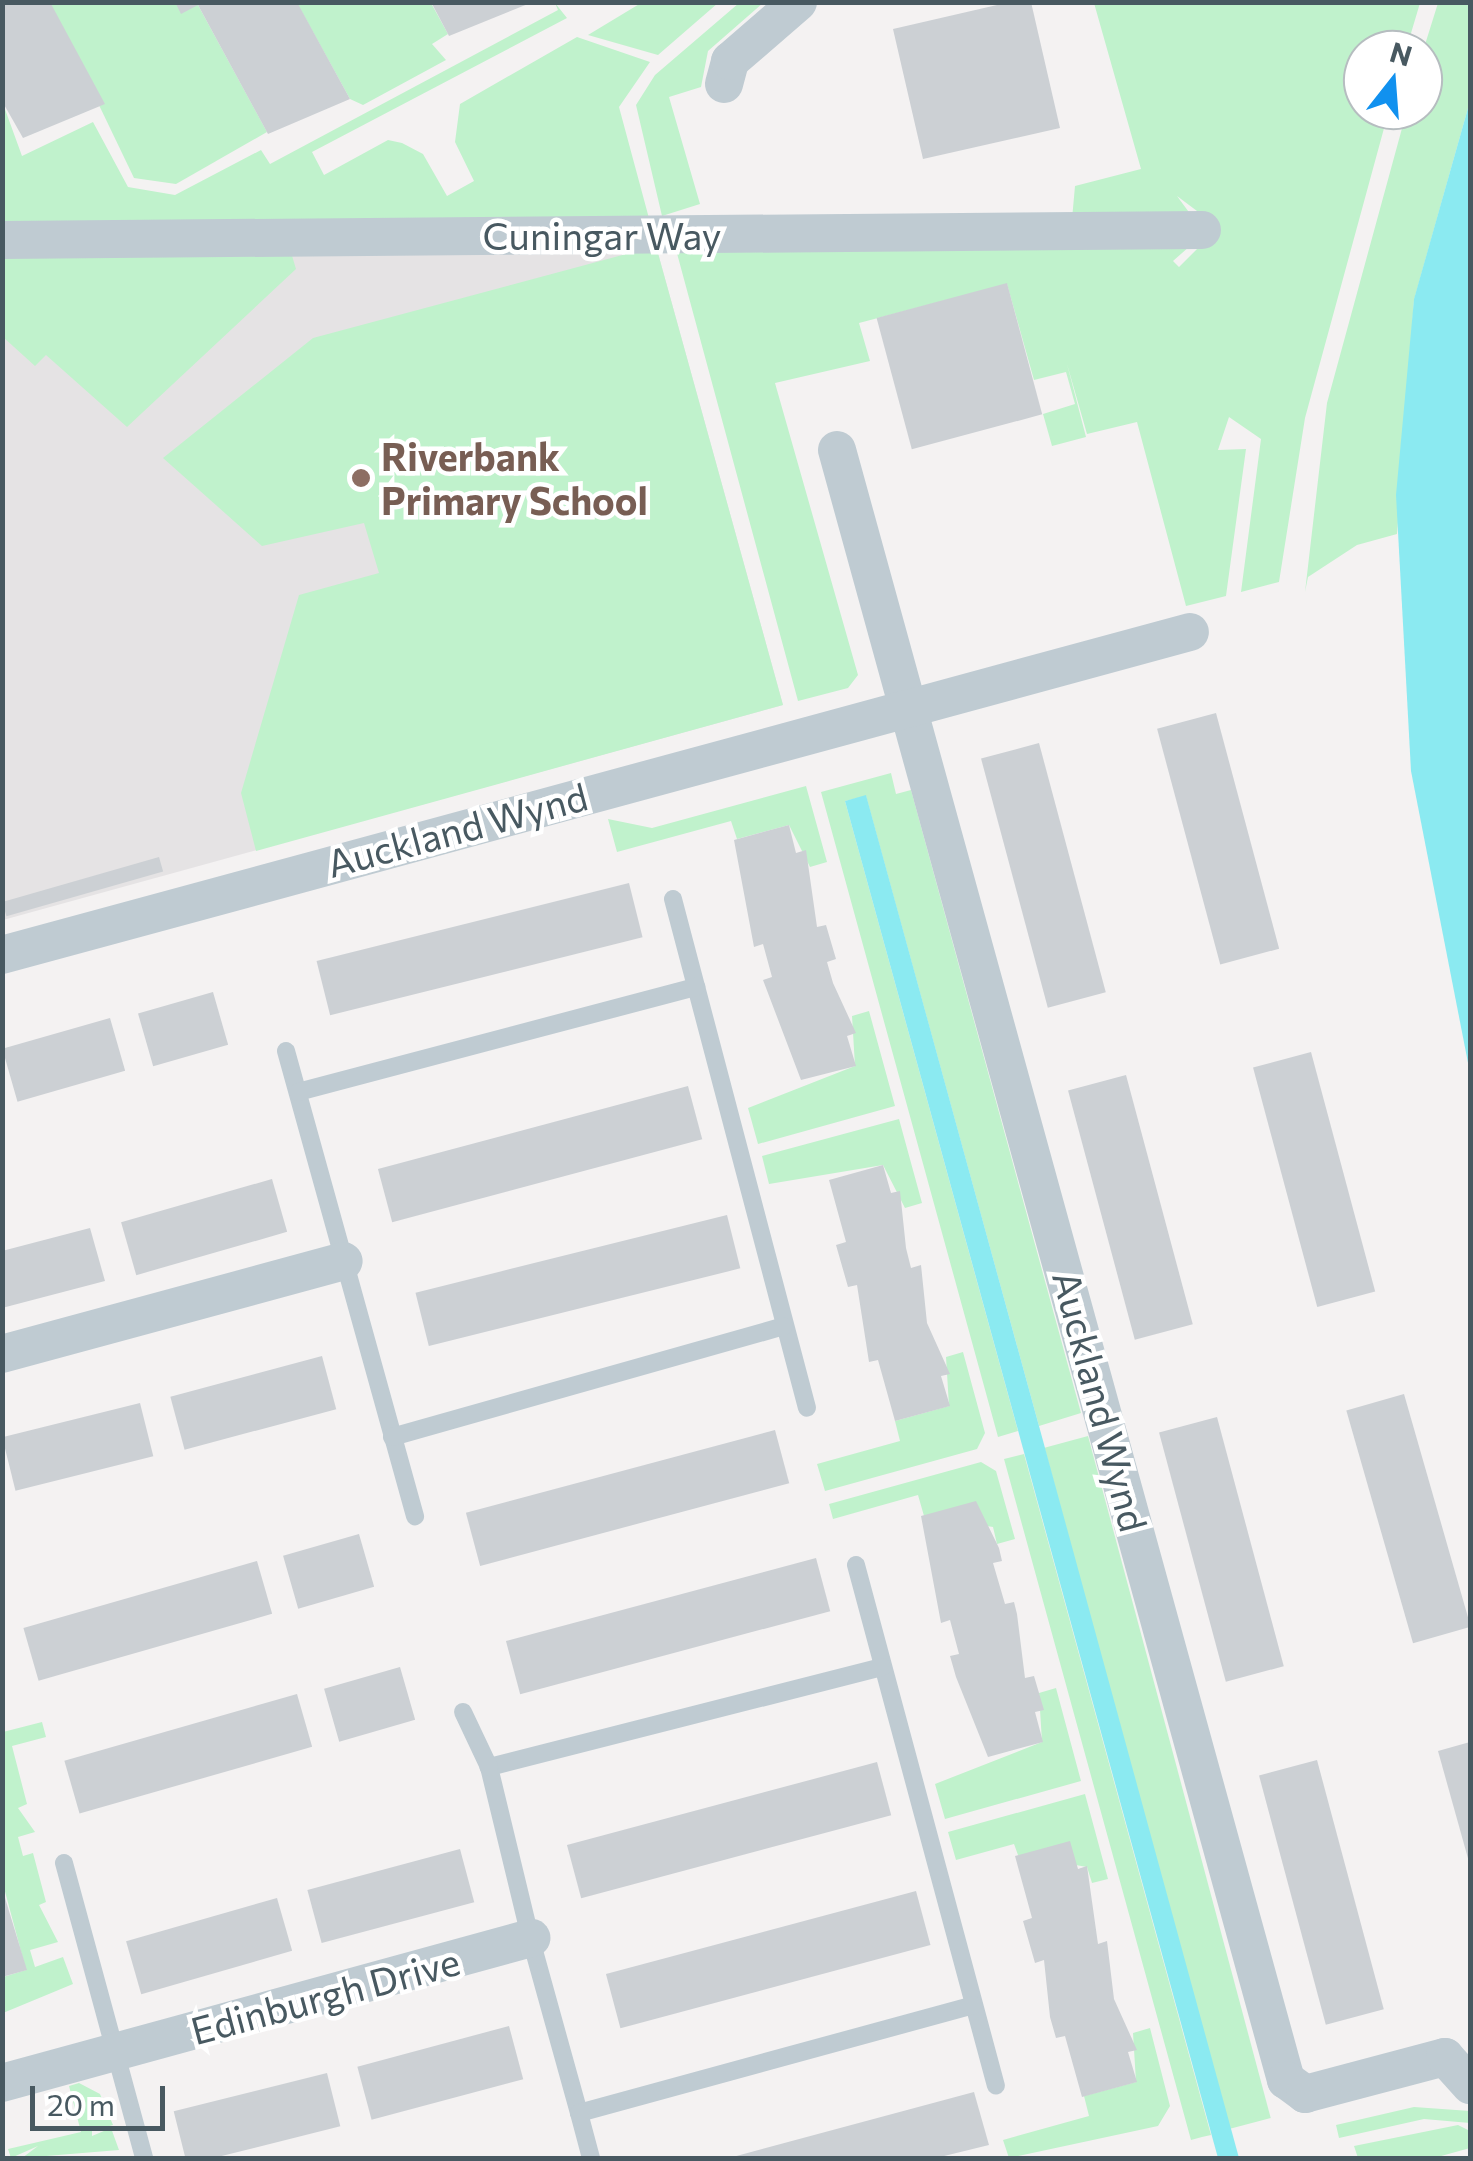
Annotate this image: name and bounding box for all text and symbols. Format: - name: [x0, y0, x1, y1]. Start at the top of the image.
- north arrow: [1343, 30, 1443, 130]
- text: N: [1386, 34, 1416, 73]
- street label: Cuningar Way: [482, 212, 722, 258]
- place label: Riverbank Primary School: [381, 433, 648, 522]
- marker: Riverbank Primary School: [350, 467, 372, 489]
- street label: Auckland Wynd: [322, 772, 592, 886]
- street label: Auckland Wynd: [1044, 1266, 1158, 1536]
- street label: Edinburgh Drive: [186, 1937, 464, 2053]
- scale bar: [35, 2066, 170, 2128]
- text: 20 m: [47, 2085, 115, 2122]

